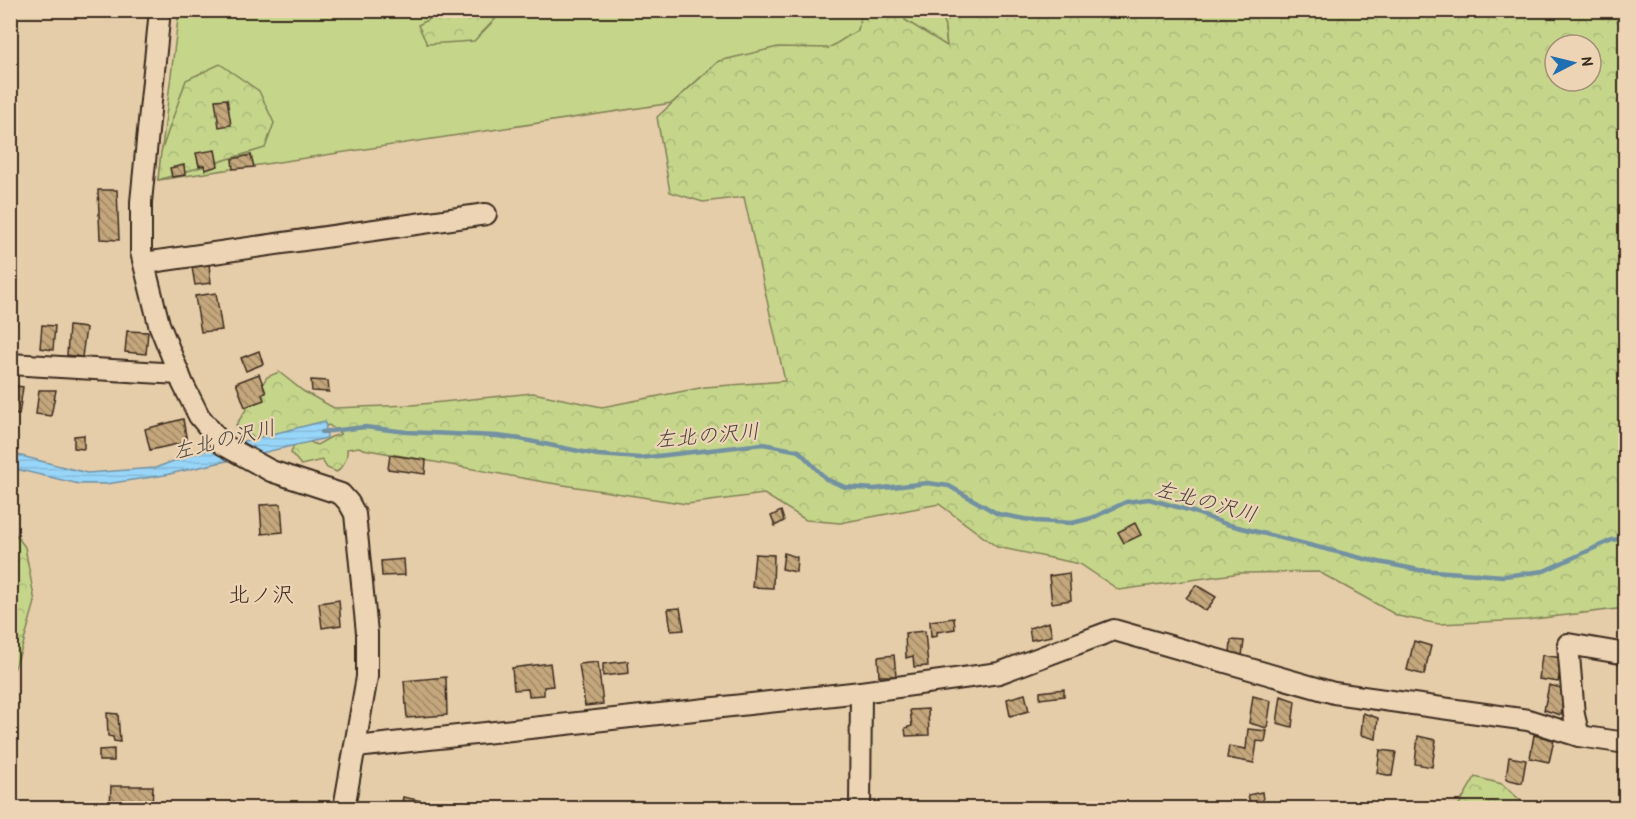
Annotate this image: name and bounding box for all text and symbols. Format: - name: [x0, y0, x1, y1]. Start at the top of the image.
- north arrow: [1543, 33, 1603, 93]
- text: N: [1576, 56, 1599, 67]
- water label: 左北の沢川: [170, 412, 278, 466]
- water label: 左北の沢川: [653, 416, 761, 454]
- water label: 左北の沢川: [1152, 473, 1260, 529]
- district label: 北ノ沢: [228, 579, 294, 609]

